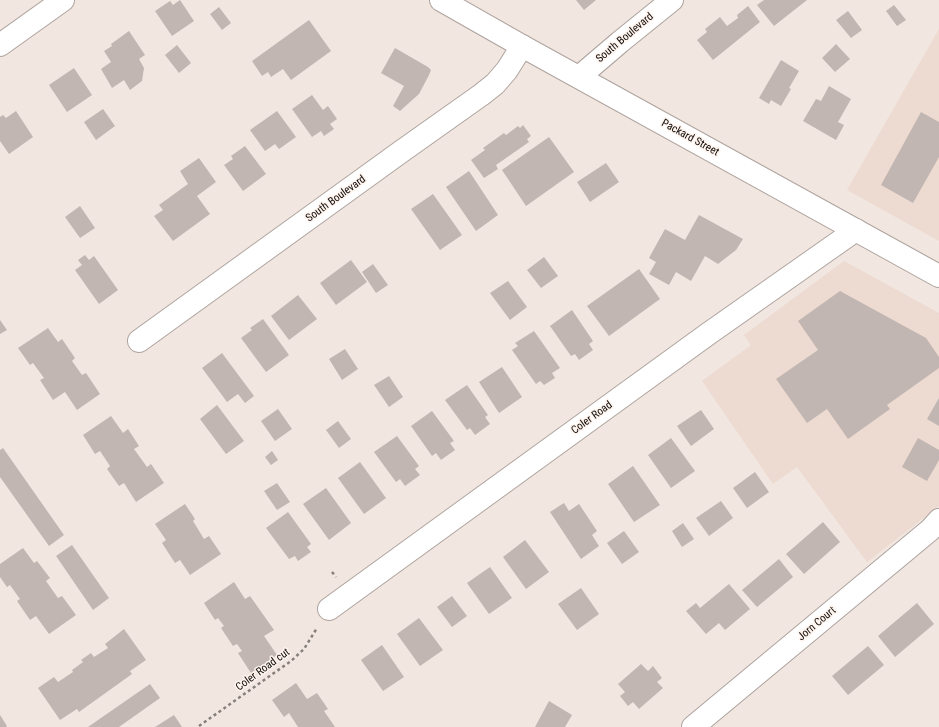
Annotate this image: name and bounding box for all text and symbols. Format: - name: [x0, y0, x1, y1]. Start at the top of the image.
- street label: South Boulevard: [594, 10, 656, 66]
- street label: Packard Street: [659, 117, 721, 159]
- street label: South Boulevard: [304, 173, 368, 225]
- street label: Coler Road: [569, 399, 615, 437]
- street label: Jorn Court: [795, 604, 839, 644]
- street label: Coler Road cut: [233, 646, 293, 694]

